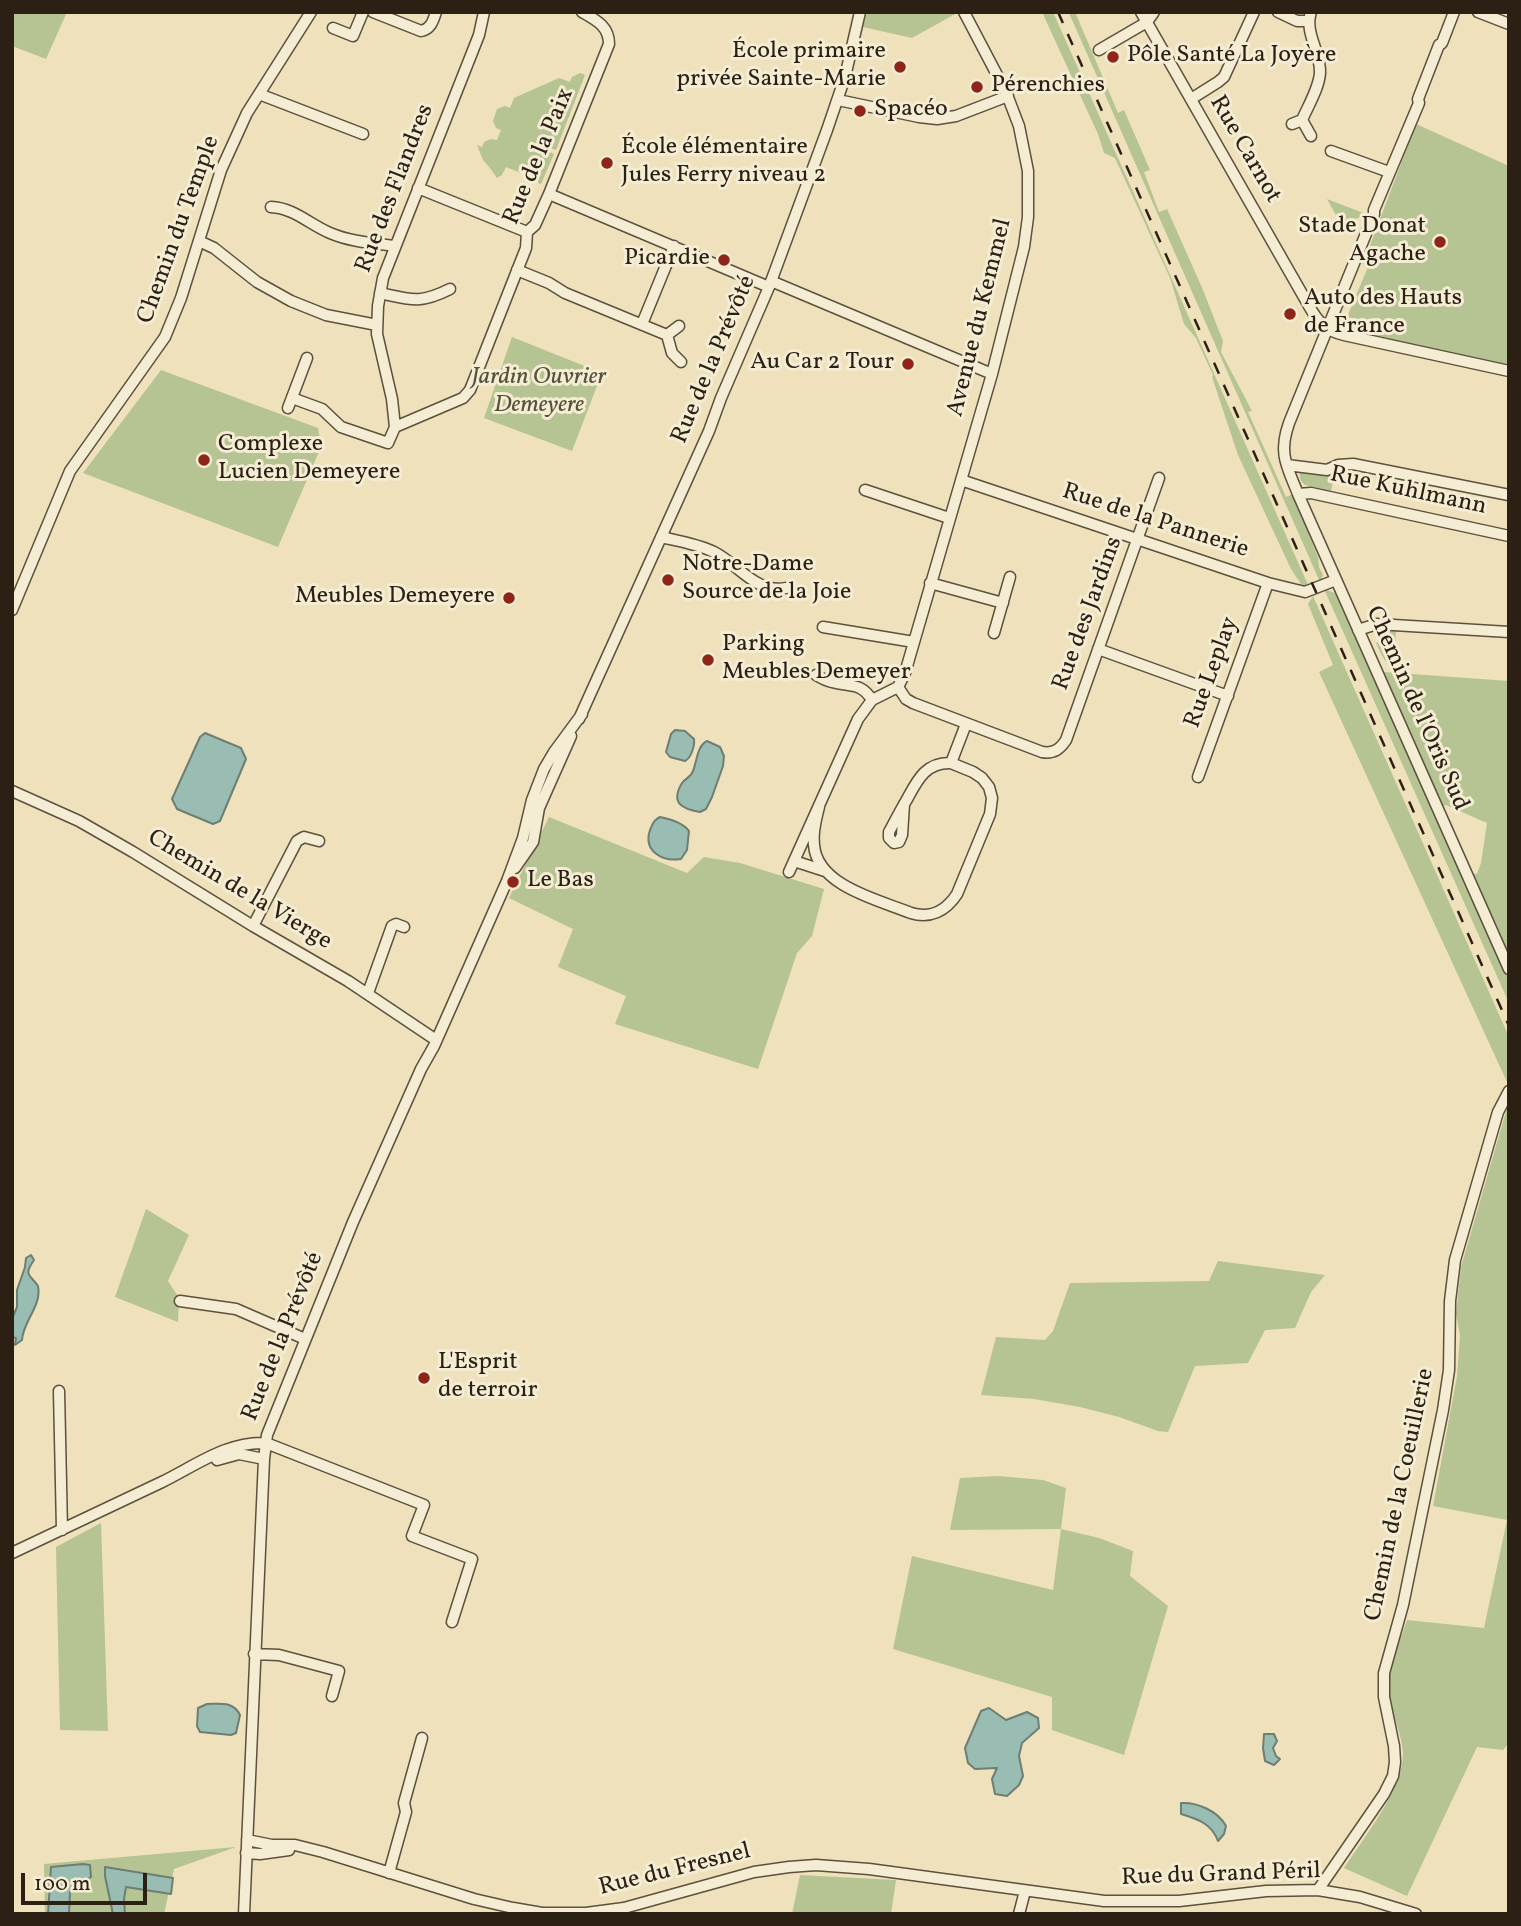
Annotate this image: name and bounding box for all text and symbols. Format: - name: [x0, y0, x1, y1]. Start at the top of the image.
- place label: École primaire privée Sainte-Marie: [676, 39, 886, 95]
- place label: Pôle Santé La Joyère: [1127, 43, 1336, 71]
- marker: Pôle Santé La Joyère: [1105, 49, 1121, 65]
- marker: École primaire privée Sainte-Marie: [892, 59, 908, 75]
- place label: Pérenchies: [991, 73, 1105, 101]
- marker: Pérenchies: [969, 79, 985, 95]
- street label: Rue de la Paix: [498, 84, 582, 230]
- street label: Rue Carnot: [1202, 91, 1286, 209]
- place label: Spacéo: [874, 97, 948, 125]
- street label: Rue des Flandres: [351, 101, 441, 277]
- marker: Spacéo: [852, 103, 868, 119]
- street label: Chemin du Temple: [133, 132, 227, 328]
- place label: École élémentaire Jules Ferry niveau 2: [621, 135, 826, 191]
- marker: École élémentaire Jules Ferry niveau 2: [599, 155, 615, 171]
- place label: Stade Donat Agache: [1298, 214, 1426, 270]
- street label: Avenue du Kemmel: [942, 216, 1020, 420]
- marker: Stade Donat Agache: [1432, 234, 1448, 250]
- place label: Picardie: [624, 246, 710, 274]
- marker: Picardie: [716, 252, 732, 268]
- street label: Rue de la Prévôté: [667, 272, 763, 448]
- place label: Auto des Hauts de France: [1304, 286, 1462, 342]
- marker: Auto des Hauts de France: [1282, 306, 1298, 322]
- place label: Au Car 2 Tour: [750, 350, 894, 378]
- marker: Au Car 2 Tour: [900, 356, 916, 372]
- park label: Jardin Ouvrier Demeyere: [471, 365, 607, 421]
- place label: Complexe Lucien Demeyere: [218, 432, 400, 488]
- marker: Complexe Lucien Demeyere: [196, 452, 212, 468]
- street label: Rue Kuhlmann: [1327, 461, 1489, 523]
- street label: Rue de la Pannerie: [1058, 478, 1252, 566]
- street label: Rue des Jardins: [1048, 533, 1130, 695]
- place label: Notre-Dame Source de la Joie: [682, 552, 851, 608]
- marker: Notre-Dame Source de la Joie: [660, 572, 676, 588]
- place label: Meubles Demeyere: [295, 584, 495, 612]
- marker: Meubles Demeyere: [501, 590, 517, 606]
- street label: Chemin de l'Oris Sud: [1358, 602, 1474, 816]
- street label: Rue Leplay: [1180, 614, 1246, 732]
- place label: Parking Meubles Demeyer: [722, 632, 911, 688]
- marker: Parking Meubles Demeyer: [700, 652, 716, 668]
- street label: Chemin de la Vierge: [142, 825, 336, 957]
- place label: Le Bas: [527, 868, 594, 896]
- marker: Le Bas: [505, 874, 521, 890]
- street label: Rue de la Prévôté: [237, 1248, 331, 1426]
- place label: L'Esprit de terroir: [438, 1350, 537, 1406]
- street label: Chemin de la Coeuillerie: [1360, 1366, 1442, 1624]
- marker: L'Esprit de terroir: [416, 1370, 432, 1386]
- street label: Rue du Fresnel: [596, 1838, 754, 1904]
- street label: Rue du Grand Péril: [1121, 1858, 1321, 1894]
- scale bar: [24, 1860, 150, 1904]
- text: 100 m: [34, 1870, 91, 1899]

